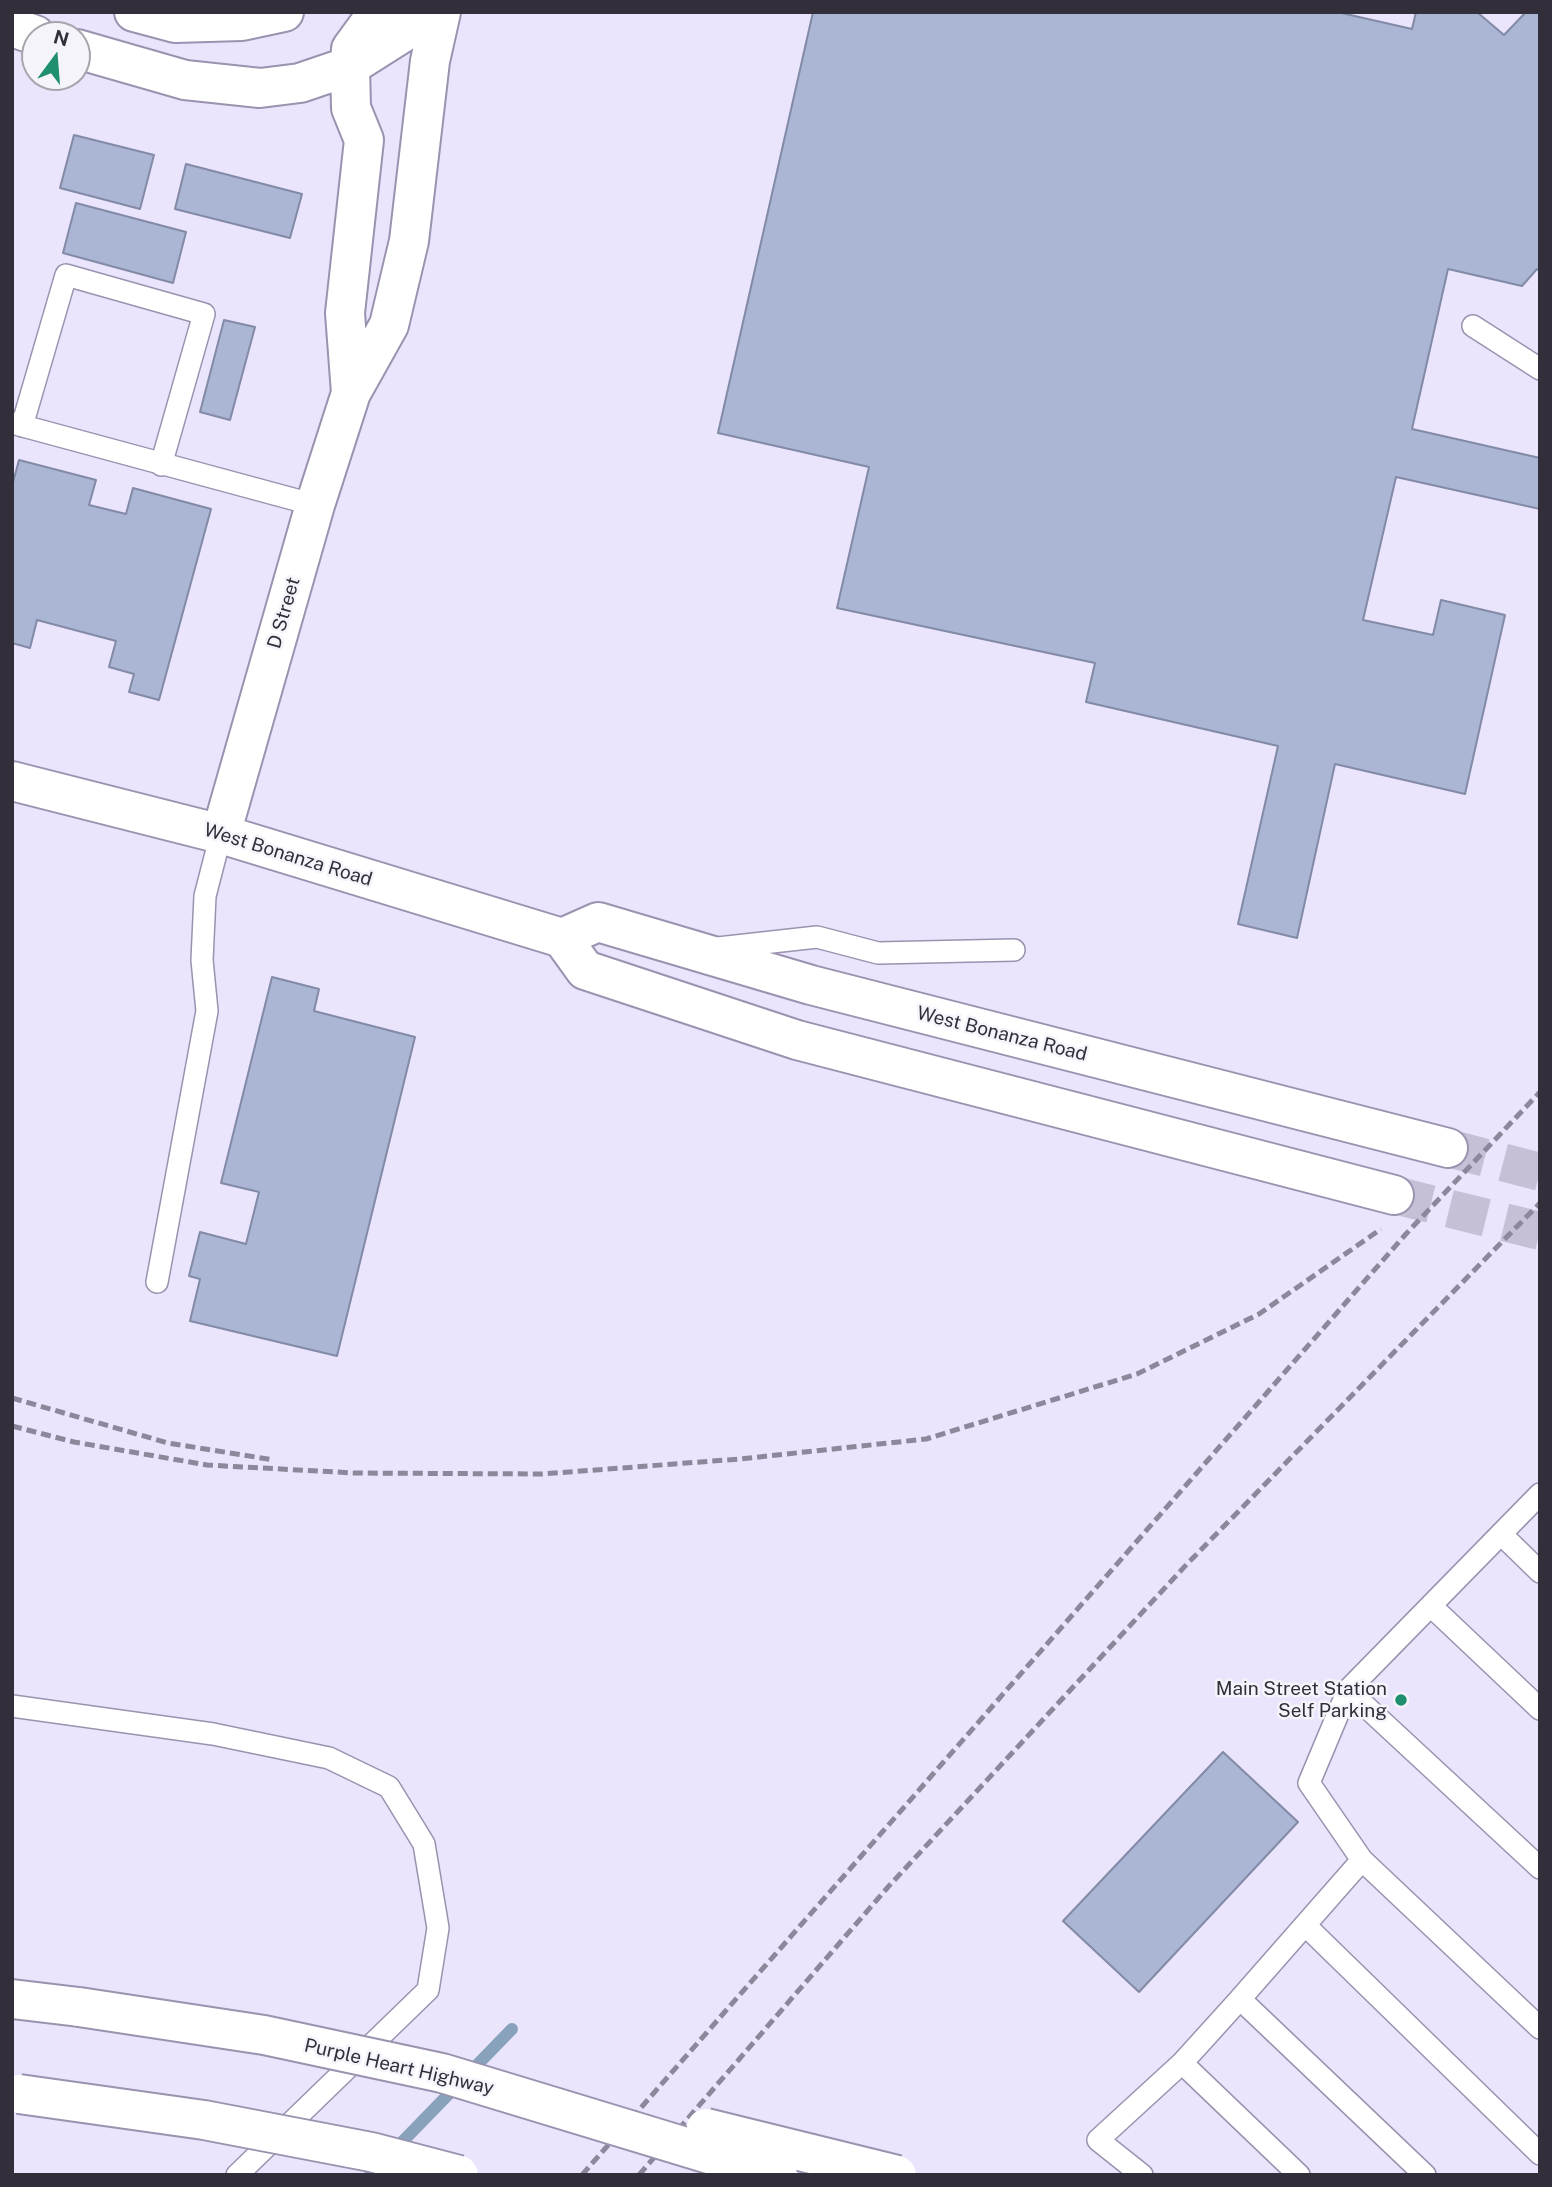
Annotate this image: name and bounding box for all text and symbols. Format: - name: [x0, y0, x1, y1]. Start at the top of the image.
- north arrow: [21, 21, 91, 91]
- text: N: [51, 25, 71, 50]
- street label: D Street: [263, 575, 305, 651]
- street label: West Bonanza Road: [201, 819, 375, 891]
- street label: West Bonanza Road: [915, 1002, 1089, 1066]
- place label: Main Street Station Self Parking: [1216, 1678, 1387, 1722]
- marker: Main Street Station Self Parking: [1393, 1692, 1409, 1708]
- street label: Purple Heart Highway: [302, 2034, 496, 2100]

